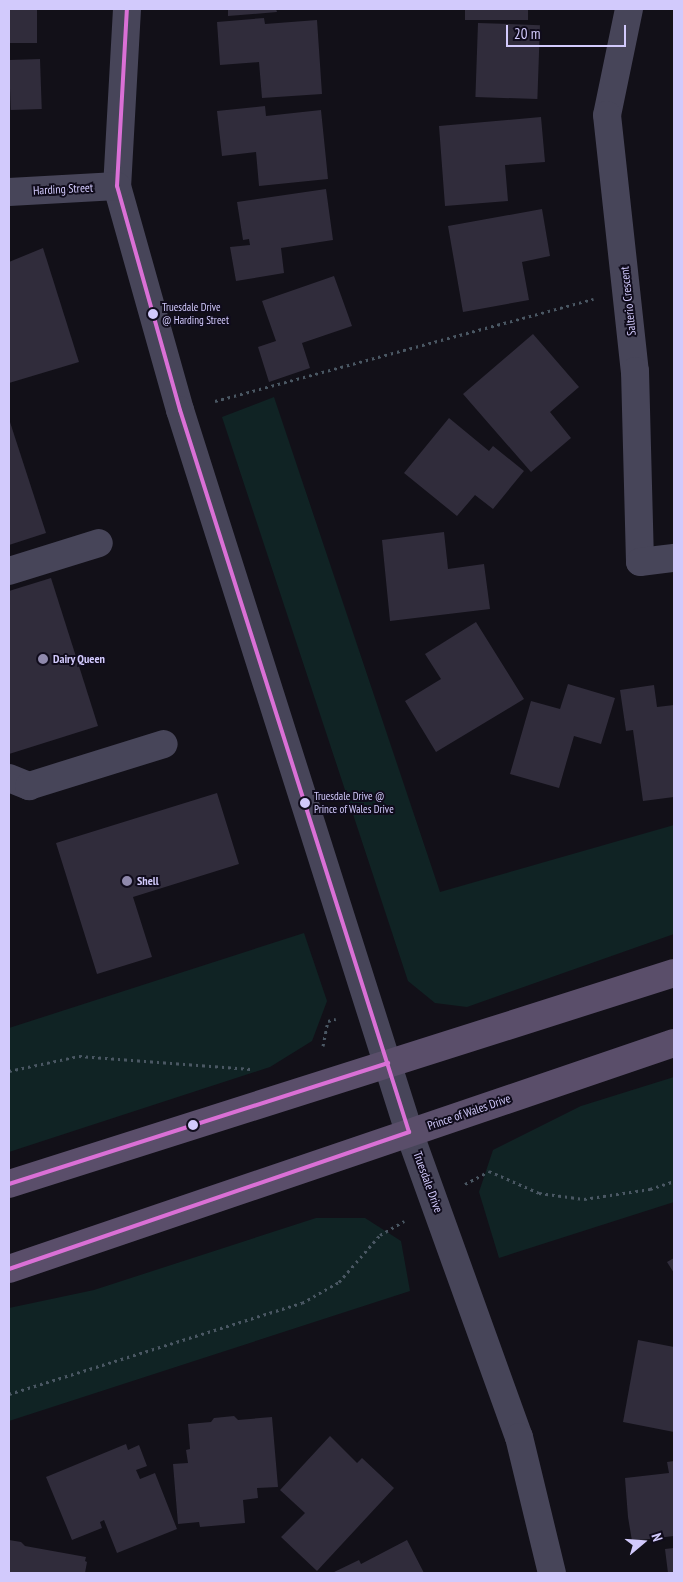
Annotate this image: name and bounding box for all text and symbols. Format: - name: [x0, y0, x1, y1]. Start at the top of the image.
- scale bar: [508, 15, 628, 47]
- text: 20 m: [514, 24, 540, 43]
- street label: Harding Street: [33, 180, 93, 198]
- street label: Salterio Crescent: [617, 266, 639, 336]
- place label: Truesdale Drive @ Harding Street: [162, 301, 229, 327]
- marker: Truesdale Drive @ Harding Street: [148, 309, 158, 319]
- place label: Dairy Queen: [53, 652, 105, 666]
- marker: Dairy Queen: [37, 653, 49, 665]
- place label: Truesdale Drive @ Prince of Wales Drive: [314, 790, 394, 816]
- marker: Truesdale Drive @ Prince of Wales Drive: [300, 798, 310, 808]
- place label: Shell: [137, 874, 159, 888]
- marker: Shell: [121, 875, 133, 887]
- street label: Prince of Wales Drive: [425, 1091, 513, 1133]
- unlabelled marker: [188, 1120, 198, 1130]
- street label: Truesdale Drive: [410, 1149, 446, 1215]
- north arrow: [618, 1517, 668, 1567]
- text: N: [648, 1531, 667, 1544]

